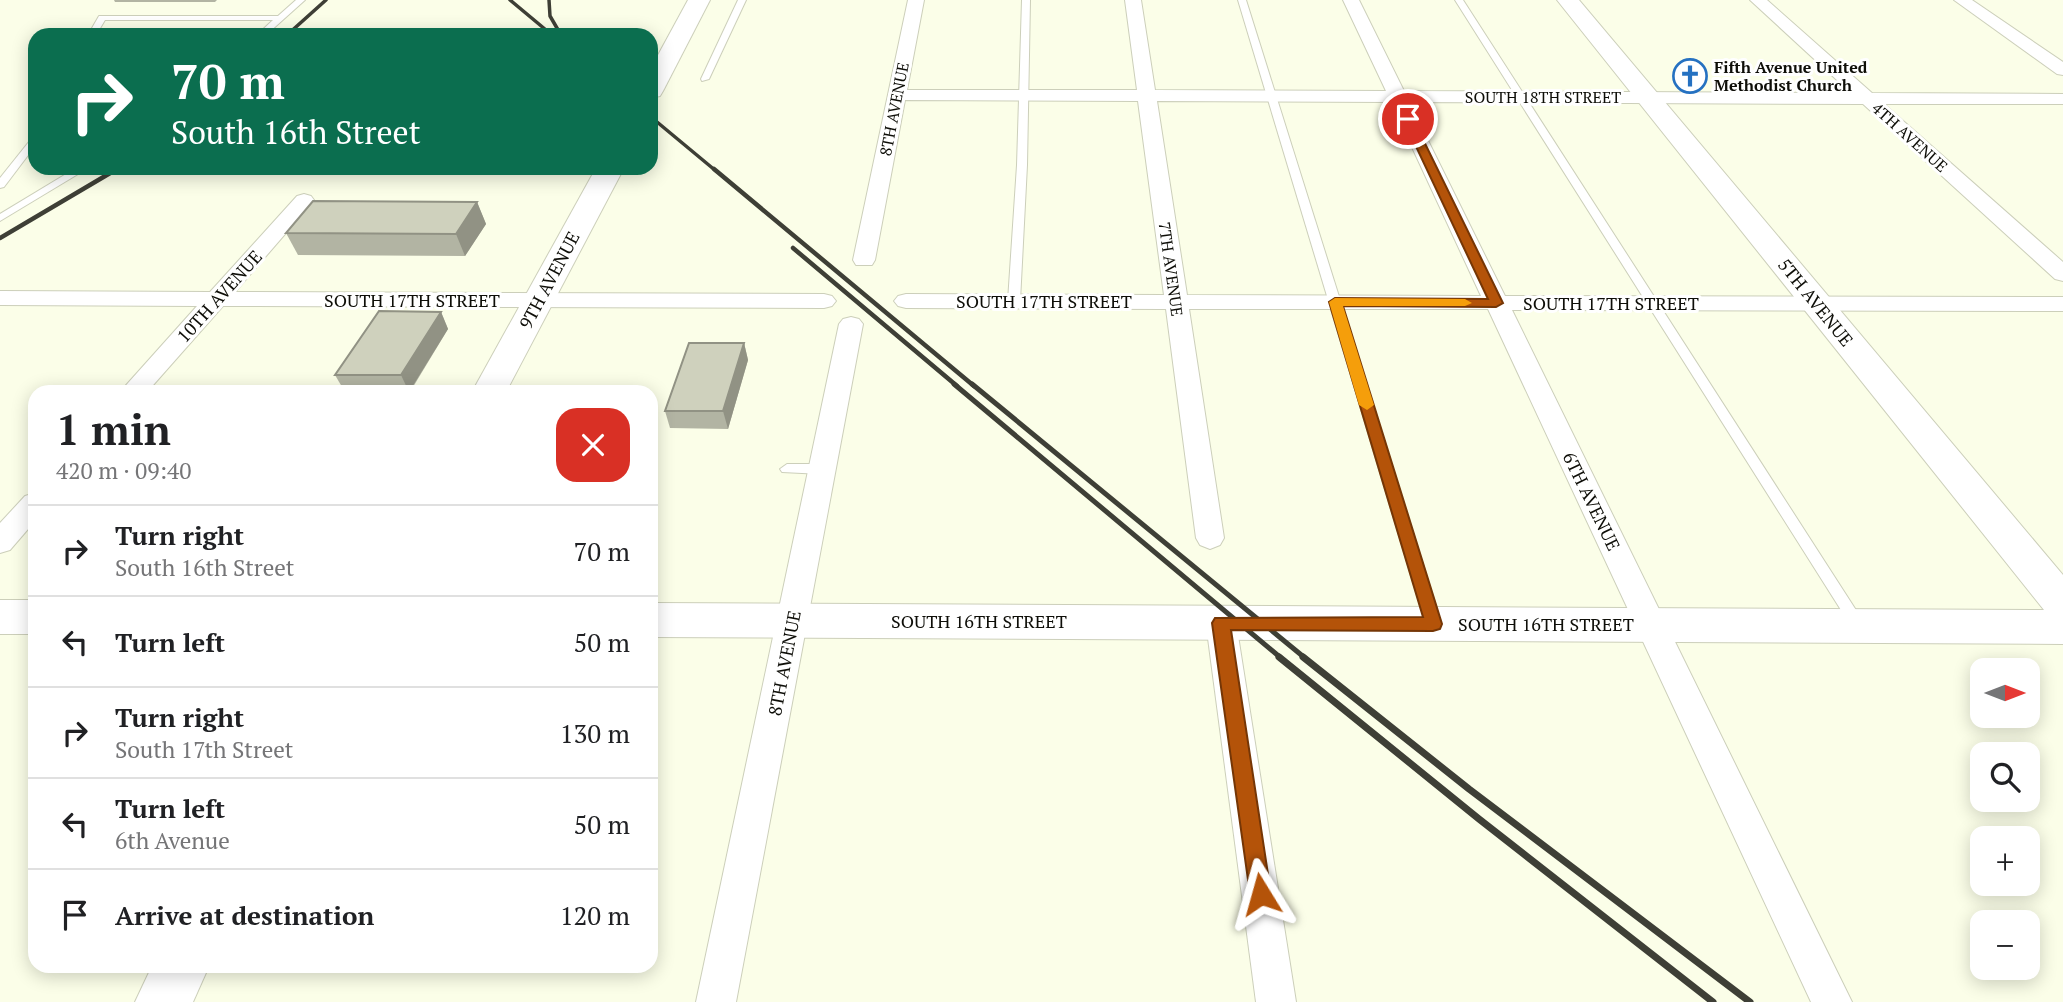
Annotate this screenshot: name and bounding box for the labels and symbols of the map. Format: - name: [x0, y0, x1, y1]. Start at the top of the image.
- place label: Fifth Avenue United Methodist Church: [1714, 56, 1868, 96]
- church icon: Fifth Avenue United Methodist Church: [1671, 57, 1709, 95]
- street label: 8TH AVENUE: [874, 60, 914, 158]
- street label: SOUTH 18TH STREET: [1465, 86, 1621, 108]
- pin: [1378, 89, 1438, 149]
- street label: 4TH AVENUE: [1867, 97, 1953, 177]
- street label: 7TH AVENUE: [1153, 220, 1189, 318]
- street label: 9TH AVENUE: [513, 227, 585, 333]
- street label: 10TH AVENUE: [171, 245, 267, 347]
- street label: 5TH AVENUE: [1773, 253, 1859, 351]
- street label: SOUTH 17TH STREET: [324, 288, 500, 312]
- street label: SOUTH 17TH STREET: [956, 289, 1132, 313]
- street label: SOUTH 17TH STREET: [1523, 291, 1699, 315]
- street label: 6TH AVENUE: [1558, 448, 1626, 554]
- street label: 8TH AVENUE: [762, 608, 806, 718]
- street label: SOUTH 16TH STREET: [891, 609, 1067, 633]
- street label: SOUTH 16TH STREET: [1458, 612, 1634, 636]
- north arrow: [1970, 658, 2040, 728]
- position arrow: [1224, 857, 1298, 931]

